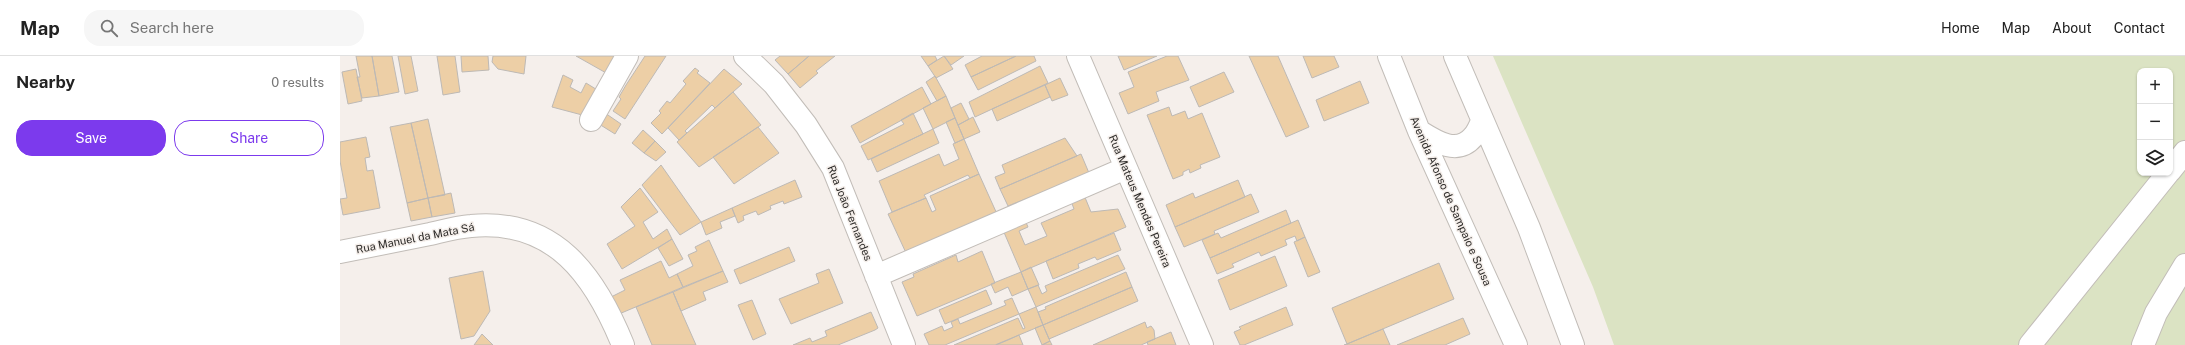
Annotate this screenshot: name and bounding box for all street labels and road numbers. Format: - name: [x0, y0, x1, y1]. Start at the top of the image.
- street label: Avenida Afonso de Sampaio e Sousa: [1408, 114, 1494, 288]
- street label: Rua Mateus Mendes Pereira: [1107, 133, 1173, 269]
- street label: Rua João Fernandes: [825, 164, 875, 263]
- street label: Rua Manuel da Mata Sá: [355, 221, 475, 255]

